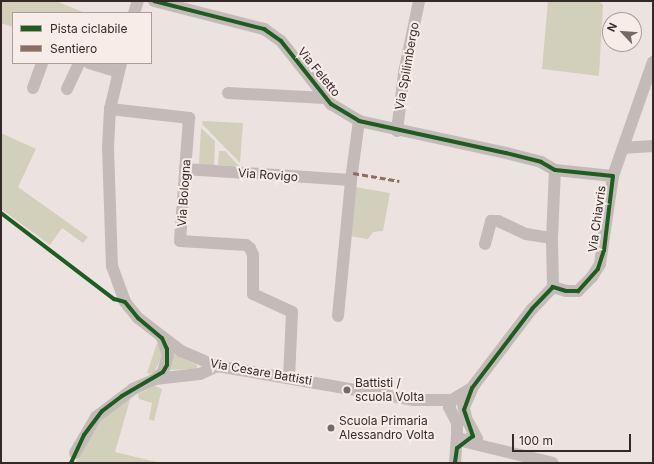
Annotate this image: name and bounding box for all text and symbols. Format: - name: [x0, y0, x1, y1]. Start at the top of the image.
- legend: [12, 12, 152, 64]
- north arrow: [602, 12, 642, 52]
- text: N: [604, 20, 620, 34]
- text: Pista ciclabile: [50, 21, 127, 36]
- street label: Via Spilimbergo: [392, 21, 422, 111]
- text: Sentiero: [50, 41, 97, 56]
- street label: Via Feletto: [295, 44, 343, 100]
- street label: Via Bologna: [174, 159, 194, 227]
- street label: Via Rovigo: [238, 166, 298, 184]
- street label: Via Chiavris: [585, 185, 609, 253]
- street label: Via Cesare Battisti: [209, 356, 313, 388]
- place label: Battisti / scuola Volta: [355, 376, 424, 404]
- marker: Battisti / scuola Volta: [342, 385, 352, 395]
- place label: Scuola Primaria Alessandro Volta: [339, 414, 435, 442]
- marker: Scuola Primaria Alessandro Volta: [326, 423, 336, 433]
- scale bar: [514, 426, 633, 452]
- text: 100 m: [519, 433, 553, 448]

